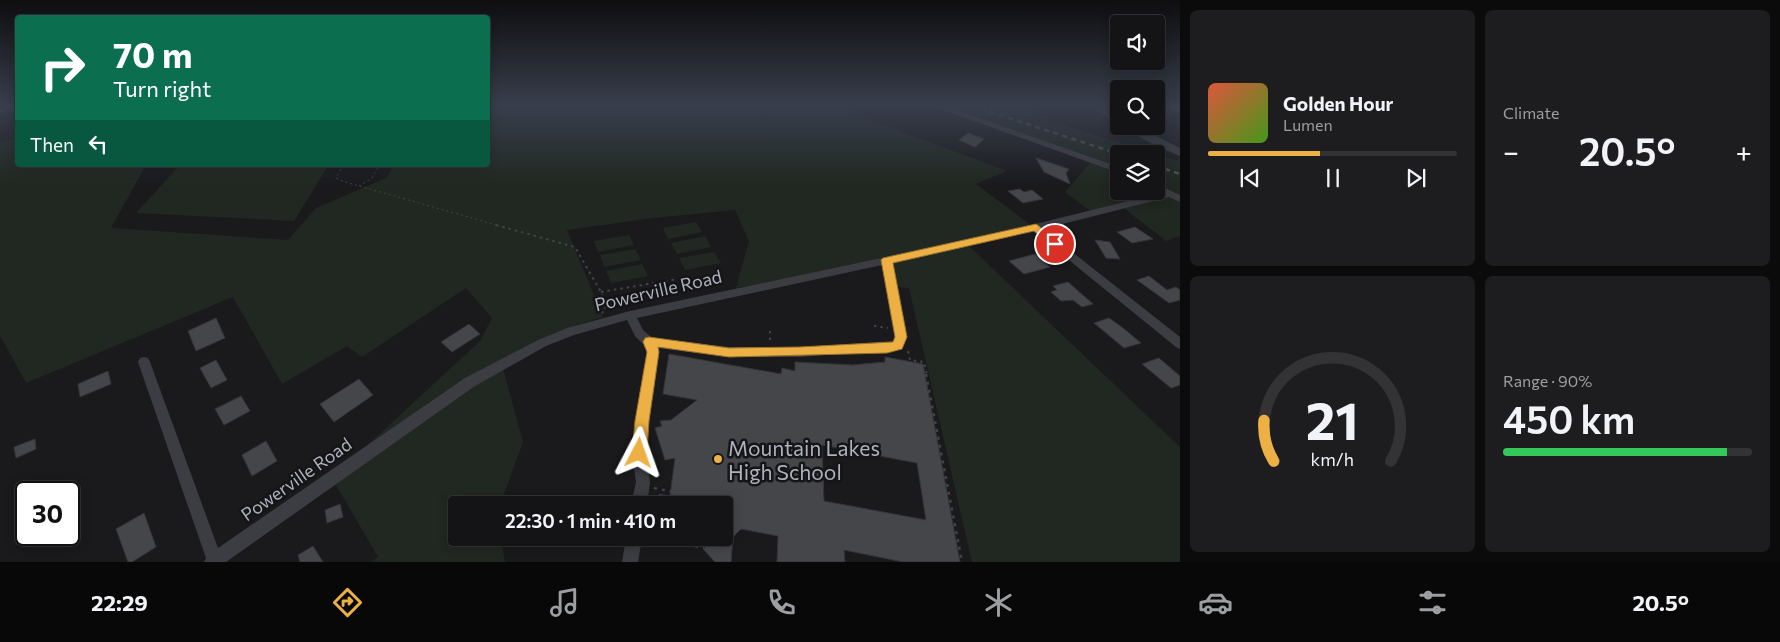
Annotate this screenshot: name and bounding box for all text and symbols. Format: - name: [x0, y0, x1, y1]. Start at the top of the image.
- map controls: [1110, 15, 1165, 200]
- button: sound: [1110, 15, 1165, 70]
- text: 70 m: [113, 32, 193, 75]
- icon: right: [30, 35, 95, 100]
- text: Turn right: [113, 75, 211, 102]
- button: search: [1110, 80, 1165, 135]
- text: Golden Hour: [1283, 92, 1393, 115]
- text: Climate: [1503, 103, 1559, 122]
- text: Lumen: [1283, 115, 1333, 134]
- text: 20.5°: [1579, 127, 1675, 174]
- icon: left: [84, 130, 112, 158]
- text: Then: [30, 133, 74, 156]
- text: −: [1503, 134, 1519, 168]
- text: +: [1736, 134, 1752, 168]
- button: layers: [1110, 145, 1165, 200]
- icon: previous: [1236, 164, 1264, 192]
- icon: pause: [1319, 164, 1347, 192]
- icon: next: [1402, 164, 1430, 192]
- pin: [1034, 223, 1076, 265]
- icon: arrive: [1041, 230, 1069, 258]
- street label: Powerville Road: [592, 265, 724, 315]
- text: Range · 90%: [1503, 371, 1592, 390]
- text: 21: [1306, 387, 1359, 451]
- text: 450 km: [1503, 395, 1635, 442]
- position arrow: [612, 426, 664, 478]
- street label: Powerville Road: [236, 433, 356, 525]
- place label: Mountain Lakes High School: [728, 435, 880, 484]
- text: km/h: [1311, 448, 1354, 470]
- marker: Mountain Lakes High School: [712, 453, 724, 465]
- speed limit sign: 30: [15, 481, 80, 546]
- text: 22:30 · 1 min · 410 m: [505, 509, 676, 532]
- icon: directions: [330, 585, 365, 620]
- icon: music: [547, 585, 582, 620]
- icon: phone: [764, 585, 799, 620]
- icon: climate: [981, 585, 1016, 620]
- icon: car: [1198, 585, 1233, 620]
- icon: filters: [1415, 585, 1450, 620]
- text: 22:29: [91, 589, 148, 616]
- text: 20.5°: [1632, 589, 1689, 616]

